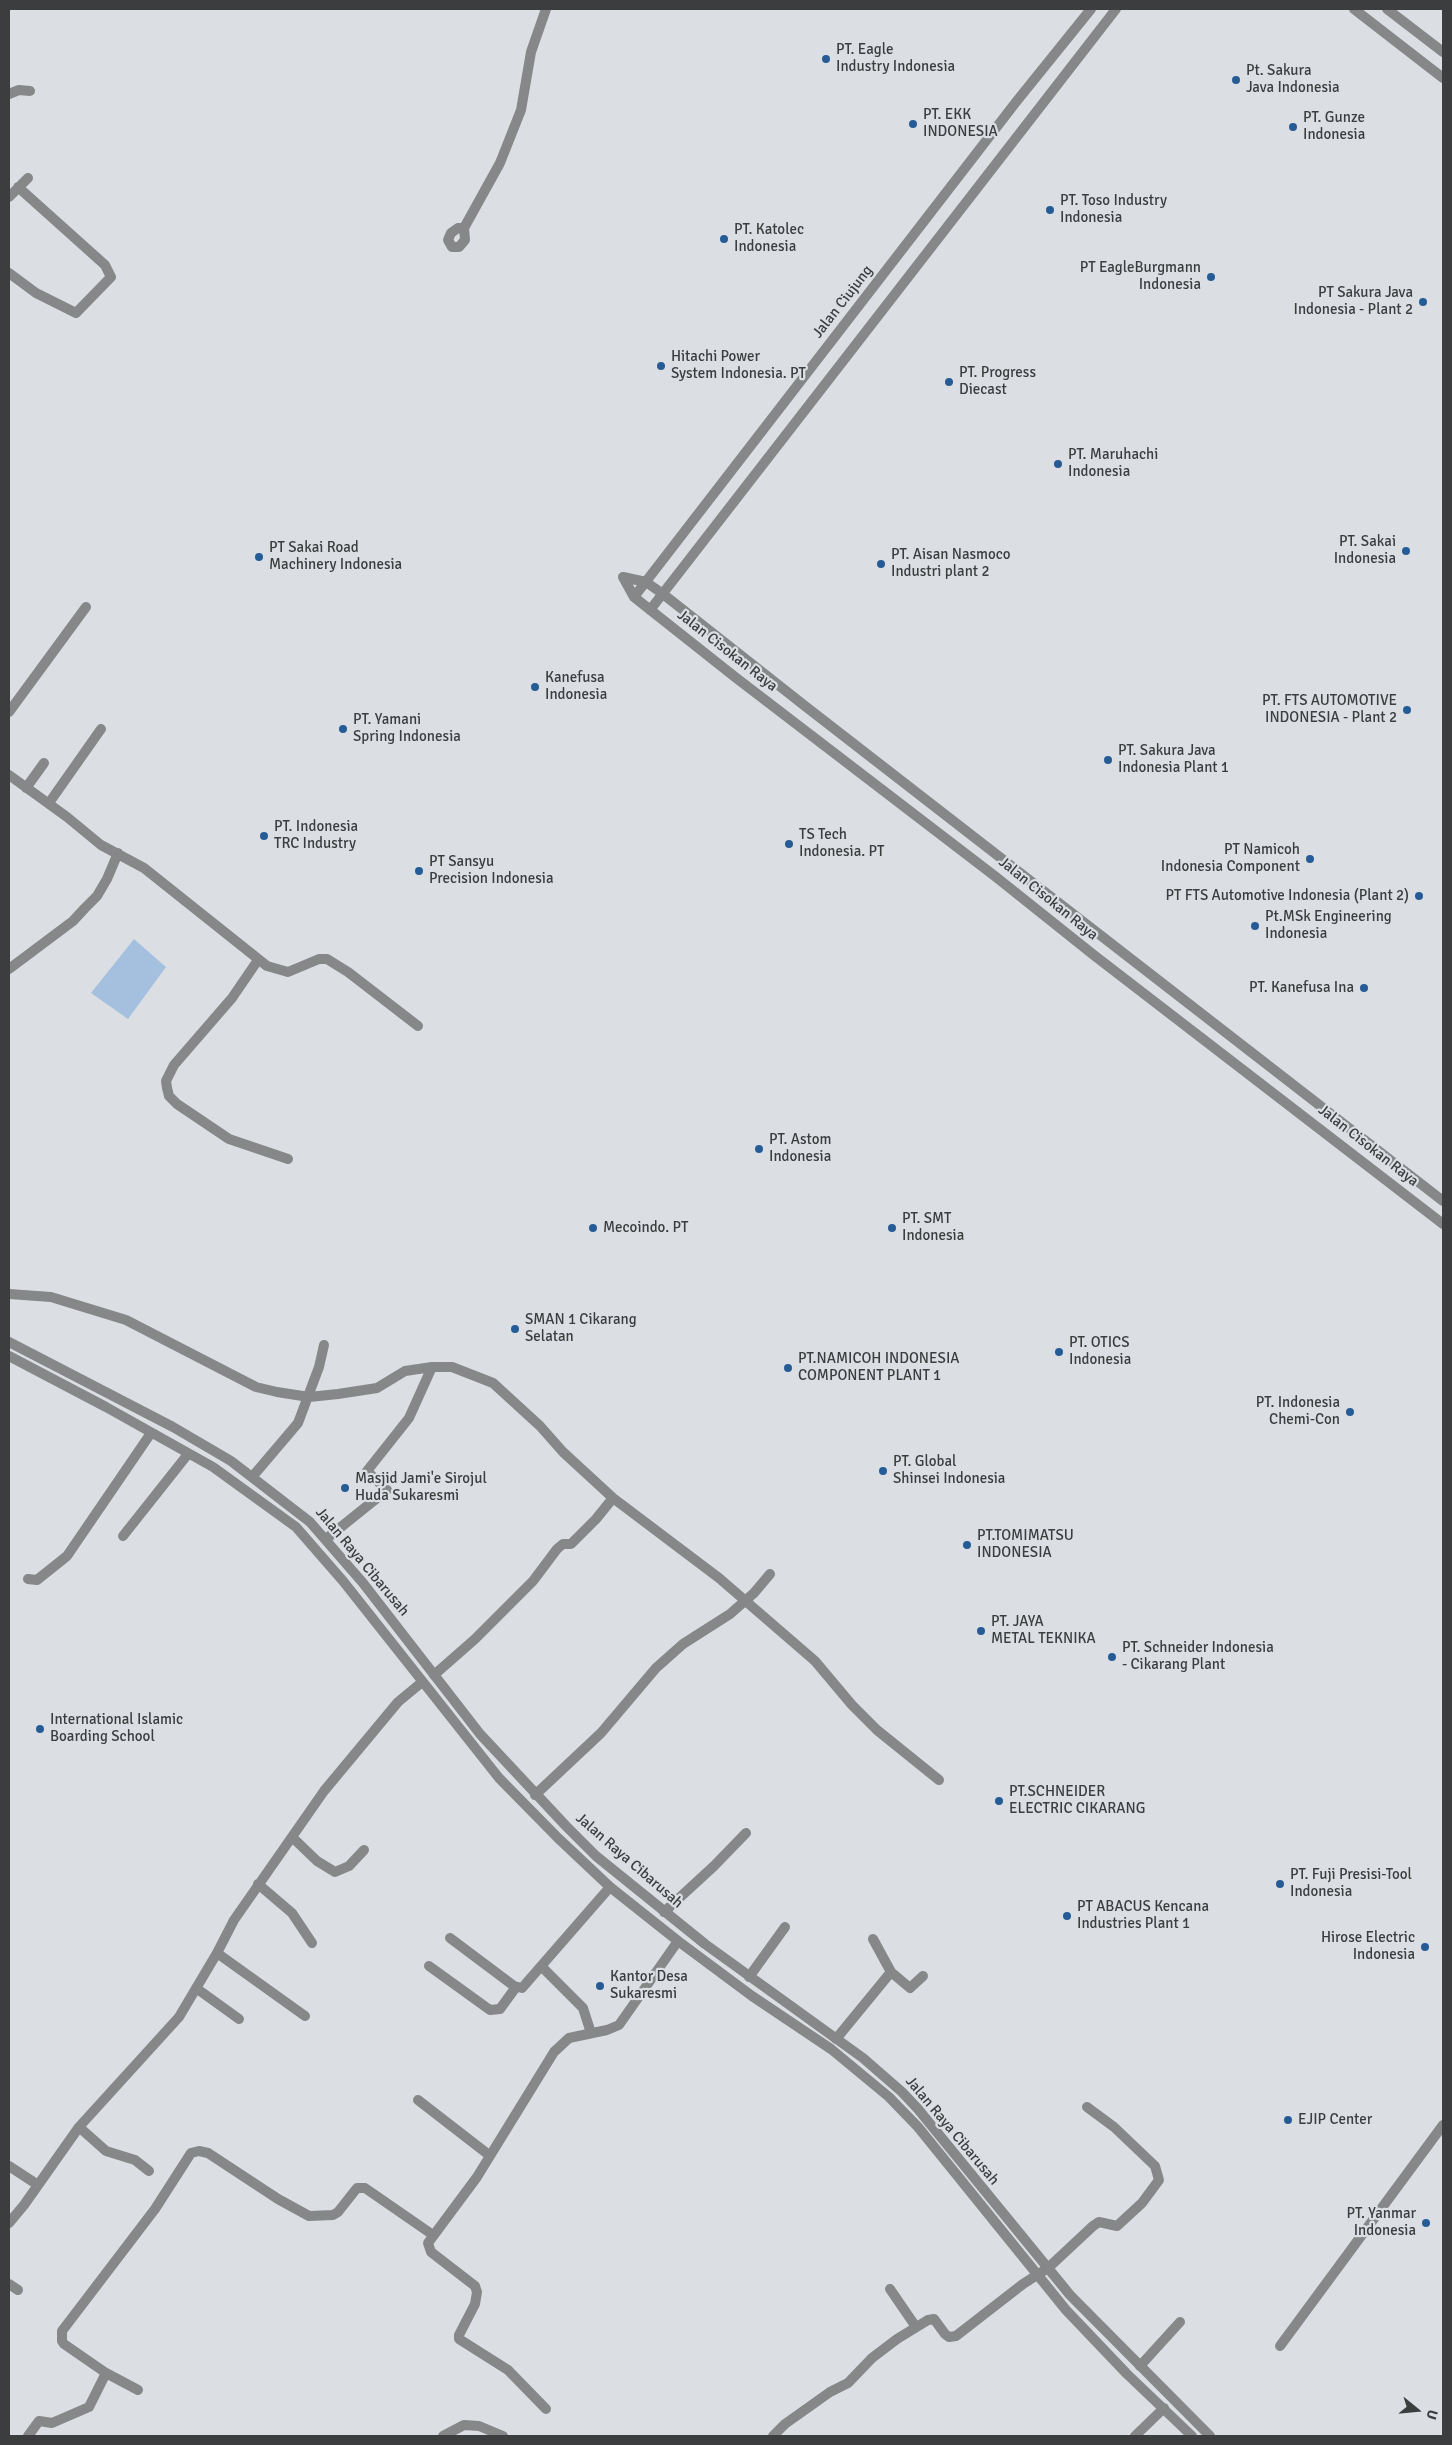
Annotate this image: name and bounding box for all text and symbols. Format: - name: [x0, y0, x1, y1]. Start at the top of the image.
- place label: PT. Eagle Industry Indonesia: [836, 41, 955, 76]
- marker: PT. Eagle Industry Indonesia: [820, 53, 832, 65]
- place label: Pt. Sakura Java Indonesia: [1246, 62, 1340, 97]
- marker: Pt. Sakura Java Indonesia: [1230, 74, 1242, 86]
- place label: PT. EKK INDONESIA: [923, 106, 998, 141]
- place label: PT. Gunze Indonesia: [1303, 109, 1365, 144]
- marker: PT. EKK INDONESIA: [907, 118, 919, 130]
- marker: PT. Gunze Indonesia: [1287, 121, 1299, 133]
- place label: PT. Toso Industry Indonesia: [1060, 192, 1167, 227]
- marker: PT. Toso Industry Indonesia: [1044, 204, 1056, 216]
- place label: PT. Katolec Indonesia: [734, 221, 804, 256]
- marker: PT. Katolec Indonesia: [718, 233, 730, 245]
- place label: PT EagleBurgmann Indonesia: [1080, 259, 1201, 294]
- street label: Jalan Ciujung: [809, 262, 877, 342]
- marker: PT EagleBurgmann Indonesia: [1205, 271, 1217, 283]
- place label: PT Sakura Java Indonesia - Plant 2: [1293, 284, 1413, 319]
- marker: PT Sakura Java Indonesia - Plant 2: [1417, 296, 1429, 308]
- place label: Hitachi Power System Indonesia. PT: [671, 348, 806, 383]
- marker: Hitachi Power System Indonesia. PT: [655, 360, 667, 372]
- place label: PT. Progress Diecast: [959, 364, 1036, 399]
- marker: PT. Progress Diecast: [943, 376, 955, 388]
- place label: PT. Maruhachi Indonesia: [1068, 446, 1158, 481]
- marker: PT. Maruhachi Indonesia: [1052, 458, 1064, 470]
- place label: PT. Sakai Indonesia: [1334, 533, 1396, 568]
- place label: PT Sakai Road Machinery Indonesia: [269, 539, 402, 574]
- marker: PT. Sakai Indonesia: [1400, 545, 1412, 557]
- place label: PT. Aisan Nasmoco Industri plant 2: [891, 546, 1011, 581]
- marker: PT Sakai Road Machinery Indonesia: [253, 551, 265, 563]
- marker: PT. Aisan Nasmoco Industri plant 2: [875, 558, 887, 570]
- street label: Jalan Cisokan Raya: [673, 606, 781, 696]
- place label: Kanefusa Indonesia: [545, 669, 607, 704]
- marker: Kanefusa Indonesia: [529, 681, 541, 693]
- place label: PT. FTS AUTOMOTIVE INDONESIA - Plant 2: [1262, 692, 1397, 727]
- marker: PT. FTS AUTOMOTIVE INDONESIA - Plant 2: [1401, 704, 1413, 716]
- place label: PT. Yamani Spring Indonesia: [353, 711, 461, 746]
- marker: PT. Yamani Spring Indonesia: [337, 723, 349, 735]
- place label: PT. Sakura Java Indonesia Plant 1: [1118, 742, 1229, 777]
- marker: PT. Sakura Java Indonesia Plant 1: [1102, 754, 1114, 766]
- place label: PT. Indonesia TRC Industry: [274, 818, 358, 853]
- place label: TS Tech Indonesia. PT: [799, 826, 884, 861]
- marker: PT. Indonesia TRC Industry: [258, 830, 270, 842]
- marker: TS Tech Indonesia. PT: [783, 838, 795, 850]
- place label: PT Namicoh Indonesia Component: [1161, 841, 1300, 876]
- place label: PT Sansyu Precision Indonesia: [429, 853, 554, 888]
- marker: PT Namicoh Indonesia Component: [1304, 853, 1316, 865]
- street label: Jalan Cisokan Raya: [995, 854, 1101, 944]
- marker: PT Sansyu Precision Indonesia: [413, 865, 425, 877]
- place label: PT FTS Automotive Indonesia (Plant 2): [1166, 887, 1409, 905]
- marker: PT FTS Automotive Indonesia (Plant 2): [1413, 890, 1425, 902]
- place label: Pt.MSk Engineering Indonesia: [1265, 908, 1392, 943]
- marker: Pt.MSk Engineering Indonesia: [1249, 920, 1261, 932]
- place label: PT. Kanefusa Ina: [1249, 979, 1354, 997]
- marker: PT. Kanefusa Ina: [1358, 982, 1370, 994]
- street label: Jalan Cisokan Raya: [1314, 1101, 1422, 1191]
- place label: PT. Astom Indonesia: [769, 1131, 831, 1166]
- marker: PT. Astom Indonesia: [753, 1143, 765, 1155]
- place label: PT. SMT Indonesia: [902, 1210, 964, 1245]
- place label: Mecoindo. PT: [603, 1219, 688, 1237]
- marker: Mecoindo. PT: [587, 1222, 599, 1234]
- marker: PT. SMT Indonesia: [886, 1222, 898, 1234]
- place label: SMAN 1 Cikarang Selatan: [525, 1311, 637, 1346]
- marker: SMAN 1 Cikarang Selatan: [509, 1323, 521, 1335]
- place label: PT. OTICS Indonesia: [1069, 1334, 1131, 1369]
- marker: PT. OTICS Indonesia: [1053, 1346, 1065, 1358]
- place label: PT.NAMICOH INDONESIA COMPONENT PLANT 1: [798, 1350, 959, 1385]
- marker: PT.NAMICOH INDONESIA COMPONENT PLANT 1: [782, 1362, 794, 1374]
- place label: PT. Indonesia Chemi-Con: [1256, 1394, 1340, 1429]
- marker: PT. Indonesia Chemi-Con: [1344, 1406, 1356, 1418]
- place label: PT. Global Shinsei Indonesia: [893, 1453, 1005, 1488]
- marker: PT. Global Shinsei Indonesia: [877, 1465, 889, 1477]
- place label: Masjid Jami'e Sirojul Huda Sukaresmi: [355, 1470, 487, 1505]
- marker: Masjid Jami'e Sirojul Huda Sukaresmi: [339, 1482, 351, 1494]
- street label: Jalan Raya Cibarusah: [311, 1504, 413, 1620]
- place label: PT.TOMIMATSU INDONESIA: [977, 1527, 1074, 1562]
- marker: PT.TOMIMATSU INDONESIA: [961, 1539, 973, 1551]
- place label: PT. JAYA METAL TEKNIKA: [991, 1613, 1096, 1648]
- marker: PT. JAYA METAL TEKNIKA: [975, 1625, 987, 1637]
- place label: PT. Schneider Indonesia - Cikarang Plant: [1122, 1639, 1274, 1674]
- marker: PT. Schneider Indonesia - Cikarang Plant: [1106, 1651, 1118, 1663]
- place label: International Islamic Boarding School: [50, 1711, 183, 1746]
- marker: International Islamic Boarding School: [34, 1723, 46, 1735]
- place label: PT.SCHNEIDER ELECTRIC CIKARANG: [1009, 1783, 1145, 1818]
- marker: PT.SCHNEIDER ELECTRIC CIKARANG: [993, 1795, 1005, 1807]
- street label: Jalan Raya Cibarusah: [572, 1810, 686, 1912]
- place label: PT. Fuji Presisi-Tool Indonesia: [1290, 1866, 1412, 1901]
- marker: PT. Fuji Presisi-Tool Indonesia: [1274, 1878, 1286, 1890]
- place label: PT ABACUS Kencana Industries Plant 1: [1077, 1898, 1209, 1933]
- marker: PT ABACUS Kencana Industries Plant 1: [1061, 1910, 1073, 1922]
- place label: Hirose Electric Indonesia: [1321, 1929, 1415, 1964]
- marker: Hirose Electric Indonesia: [1419, 1941, 1431, 1953]
- place label: Kantor Desa Sukaresmi: [610, 1968, 688, 2003]
- marker: Kantor Desa Sukaresmi: [594, 1980, 606, 1992]
- street label: Jalan Raya Cibarusah: [901, 2073, 1003, 2189]
- place label: EJIP Center: [1298, 2111, 1372, 2129]
- marker: EJIP Center: [1282, 2114, 1294, 2126]
- place label: PT. Yanmar Indonesia: [1346, 2205, 1416, 2240]
- marker: PT. Yanmar Indonesia: [1420, 2217, 1432, 2229]
- north arrow: [1392, 2385, 1442, 2435]
- text: U: [1422, 2408, 1441, 2422]

